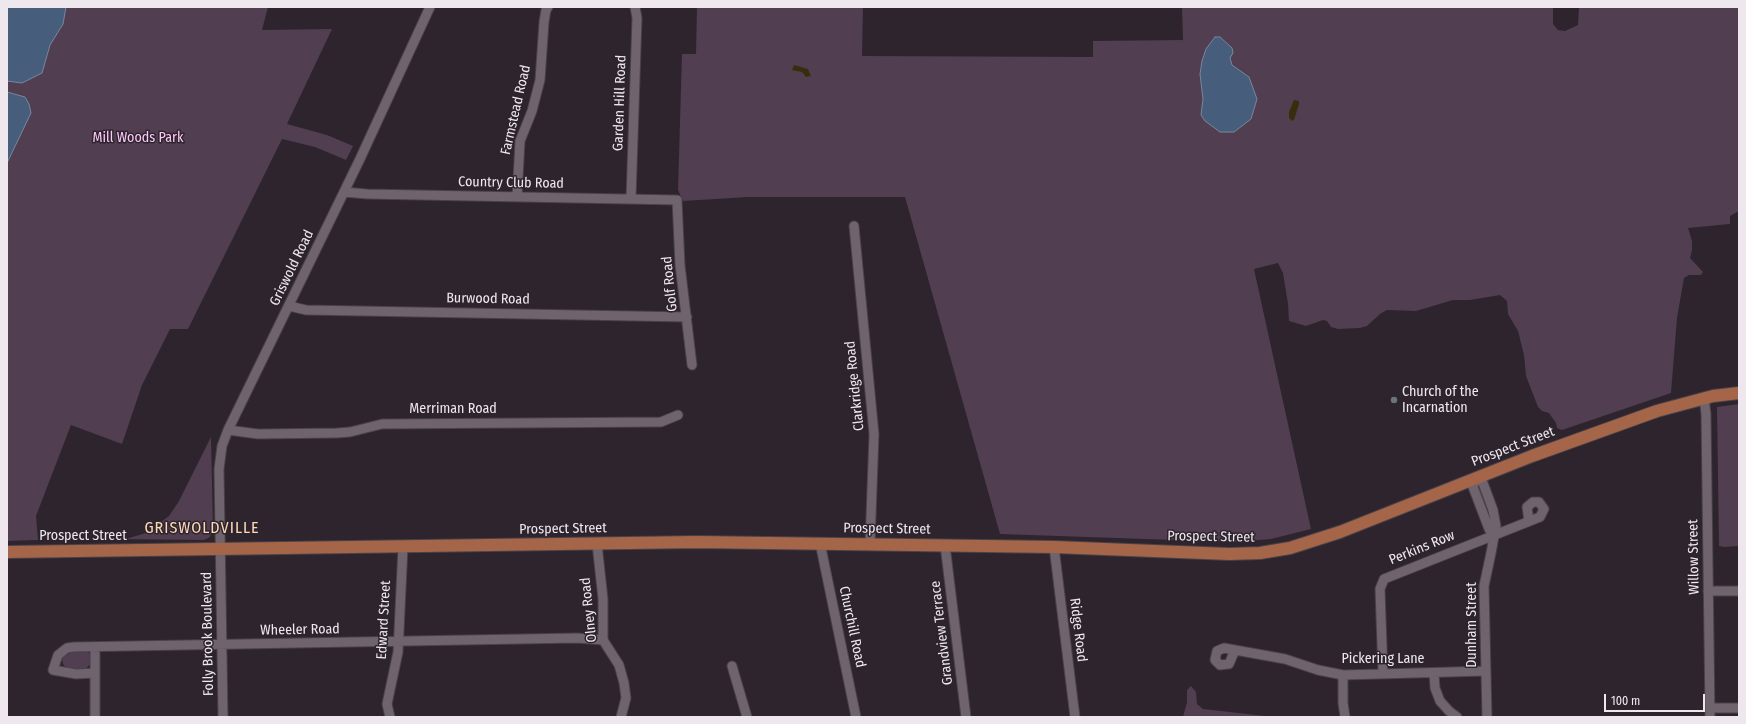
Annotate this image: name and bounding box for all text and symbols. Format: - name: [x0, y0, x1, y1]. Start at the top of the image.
- street label: Garden Hill Road: [610, 55, 630, 151]
- street label: Farmstead Road: [498, 63, 534, 157]
- park label: Mill Woods Park: [93, 130, 183, 146]
- street label: Country Club Road: [458, 174, 564, 192]
- street label: Griswold Road: [266, 227, 318, 309]
- street label: Golf Road: [659, 255, 681, 313]
- street label: Burwood Road: [446, 290, 530, 308]
- street label: Clarkridge Road: [842, 340, 868, 432]
- place label: Church of the Incarnation: [1402, 384, 1479, 416]
- marker: Church of the Incarnation: [1389, 395, 1399, 405]
- street label: Merriman Road: [409, 401, 497, 417]
- street label: Prospect Street: [1469, 423, 1557, 471]
- district label: GRISWOLDVILLE: [144, 519, 260, 539]
- street label: Willow Street: [1685, 519, 1703, 595]
- street label: Prospect Street: [519, 520, 607, 538]
- street label: Prospect Street: [843, 520, 931, 538]
- street label: Perkins Row: [1387, 527, 1457, 569]
- street label: Prospect Street: [39, 528, 127, 544]
- street label: Prospect Street: [1167, 528, 1255, 546]
- street label: Folly Brook Boulevard: [199, 572, 217, 696]
- street label: Olney Road: [577, 577, 601, 643]
- street label: Edward Street: [374, 580, 394, 660]
- street label: Grandview Terrace: [927, 580, 957, 686]
- street label: Dunham Street: [1464, 582, 1480, 668]
- street label: Churchill Road: [835, 585, 869, 669]
- street label: Ridge Road: [1066, 597, 1090, 663]
- street label: Wheeler Road: [260, 621, 340, 639]
- street label: Pickering Lane: [1341, 651, 1425, 667]
- scale bar: [1606, 686, 1707, 712]
- text: 100 m: [1611, 694, 1640, 708]

